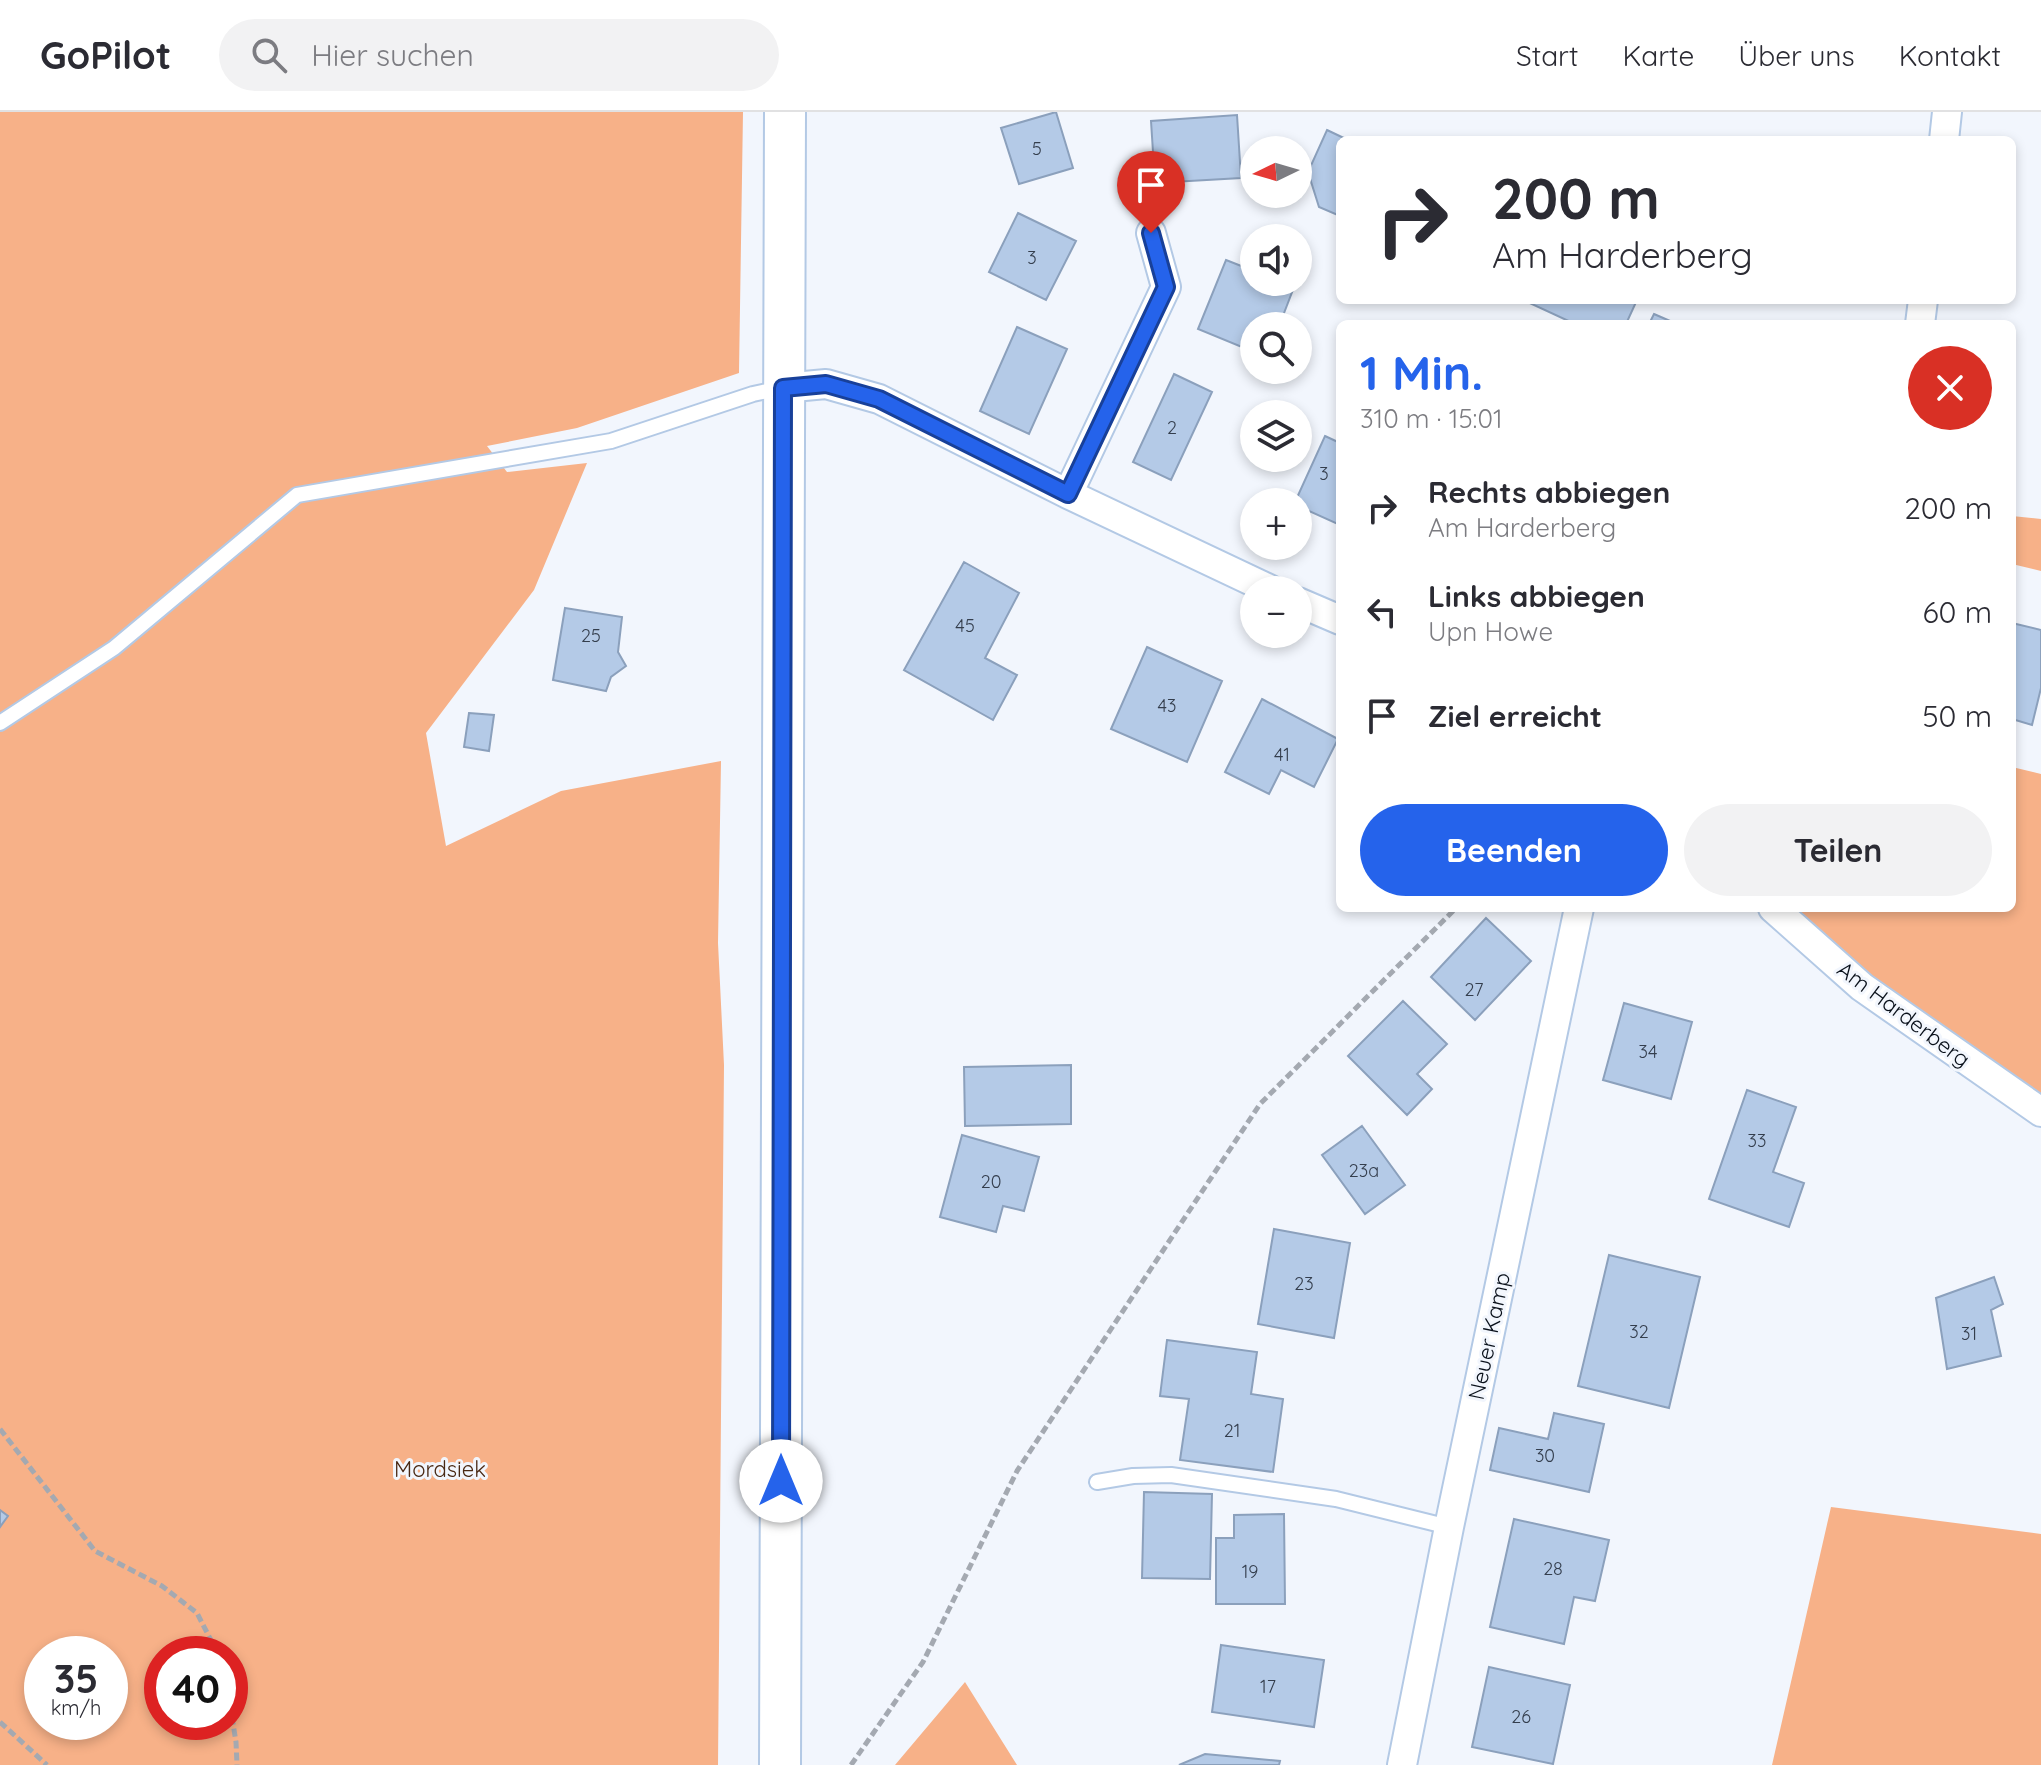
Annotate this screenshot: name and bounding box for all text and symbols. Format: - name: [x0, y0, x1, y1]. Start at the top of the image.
- search box: [219, 19, 779, 91]
- text: GoPilot: [40, 31, 171, 79]
- icon: search: [247, 33, 291, 77]
- text: Hier suchen: [311, 36, 474, 74]
- text: Start: [1516, 38, 1578, 73]
- text: Karte: [1622, 38, 1694, 73]
- text: Über uns: [1738, 38, 1855, 73]
- text: Kontakt: [1899, 38, 2001, 73]
- north arrow: [1240, 136, 1312, 208]
- map controls: [1240, 136, 1312, 648]
- house number: 5: [1032, 137, 1042, 160]
- pin: [1117, 151, 1185, 233]
- icon: arrive: [1129, 163, 1173, 207]
- text: 200 m: [1492, 163, 1660, 233]
- icon: right: [1360, 168, 1464, 272]
- button: sound: [1240, 224, 1312, 296]
- text: Am Harderberg: [1492, 232, 1753, 277]
- house number: 3: [1027, 246, 1037, 269]
- button: search: [1240, 312, 1312, 384]
- text: 1 Min.: [1360, 342, 1483, 402]
- button: close: [1908, 346, 1992, 430]
- button: layers: [1240, 400, 1312, 472]
- text: 310 m · 15:01: [1360, 402, 1503, 435]
- house number: 2: [1167, 416, 1177, 439]
- house number: 3: [1319, 462, 1329, 485]
- text: Rechts abbiegen: [1428, 473, 1670, 511]
- icon: right: [1360, 486, 1404, 530]
- button: +: [1240, 488, 1312, 560]
- text: 200 m: [1904, 489, 1992, 527]
- text: Am Harderberg: [1428, 511, 1616, 544]
- button: −: [1240, 576, 1312, 648]
- text: Links abbiegen: [1428, 577, 1645, 615]
- icon: left: [1360, 590, 1404, 634]
- text: 60 m: [1922, 593, 1992, 631]
- house number: 45: [955, 614, 975, 637]
- text: Upn Howe: [1428, 615, 1553, 648]
- house number: 25: [581, 624, 601, 647]
- house number: 43: [1158, 694, 1176, 717]
- icon: arrive: [1360, 694, 1404, 738]
- text: Ziel erreicht: [1428, 697, 1602, 735]
- text: 50 m: [1922, 697, 1992, 735]
- house number: 41: [1274, 743, 1290, 766]
- button: Beenden: [1360, 804, 1668, 896]
- button: Teilen: [1684, 804, 1992, 896]
- street label: Am Harderberg: [1832, 955, 1976, 1073]
- house number: 27: [1465, 978, 1483, 1001]
- house number: 34: [1639, 1040, 1657, 1063]
- house number: 33: [1748, 1129, 1766, 1152]
- house number: 23a: [1349, 1159, 1379, 1182]
- house number: 20: [981, 1170, 1001, 1193]
- street label: Neuer Kamp: [1462, 1270, 1516, 1402]
- house number: 23: [1294, 1272, 1314, 1295]
- house number: 32: [1629, 1320, 1649, 1343]
- house number: 31: [1961, 1322, 1977, 1345]
- house number: 21: [1224, 1419, 1240, 1442]
- position arrow: [739, 1439, 823, 1523]
- house number: 30: [1535, 1444, 1555, 1467]
- park label: Mordsiek: [394, 1455, 486, 1483]
- house number: 28: [1543, 1557, 1563, 1580]
- house number: 19: [1242, 1560, 1258, 1583]
- speed limit sign: 40: [144, 1636, 248, 1740]
- text: 35: [54, 1653, 98, 1703]
- house number: 17: [1260, 1675, 1276, 1698]
- text: km/h: [51, 1695, 101, 1720]
- house number: 26: [1511, 1705, 1531, 1728]

